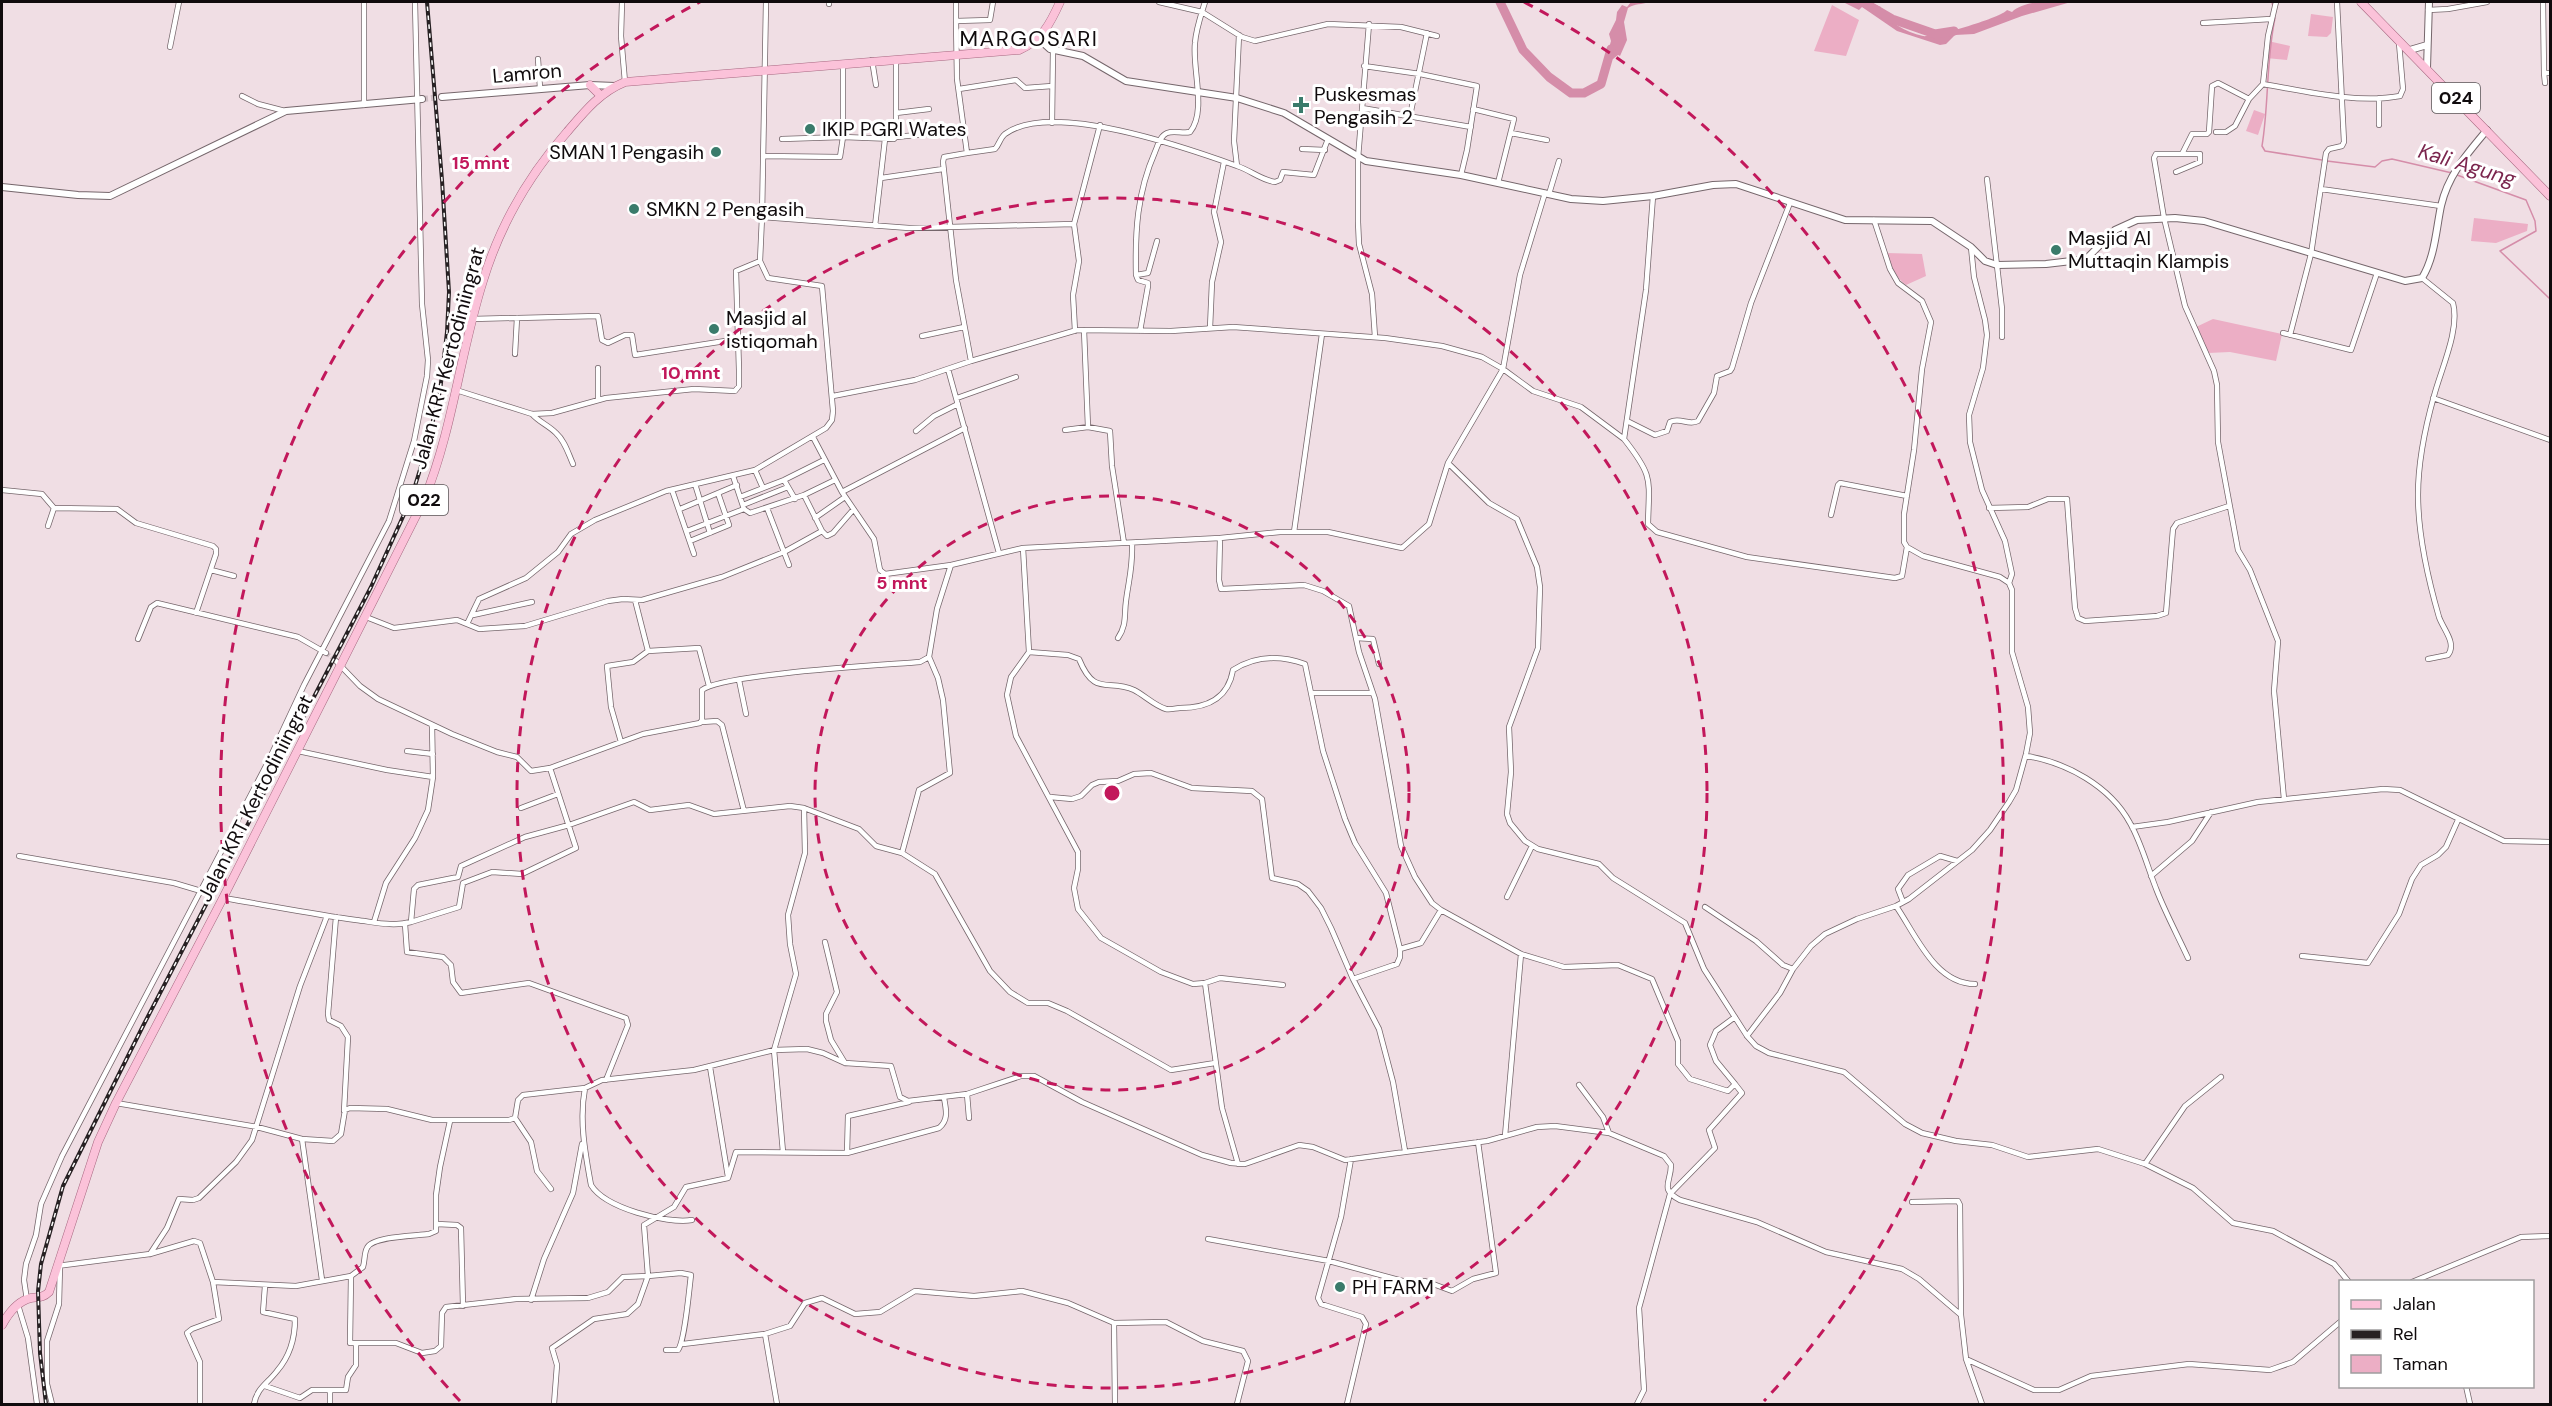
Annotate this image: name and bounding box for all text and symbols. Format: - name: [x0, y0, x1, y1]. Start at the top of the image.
- district label: MARGOSARI: [960, 24, 1098, 53]
- street label: Lamron: [491, 57, 563, 89]
- place label: Puskesmas Pengasih 2: [1314, 81, 1417, 130]
- road number: 024: [2432, 83, 2480, 113]
- marker: Puskesmas Pengasih 2: [1292, 96, 1310, 114]
- place label: IKIP PGRI Wates: [822, 116, 967, 142]
- marker: IKIP PGRI Wates: [803, 122, 817, 136]
- water label: Kali Agung: [2415, 137, 2520, 193]
- place label: SMAN 1 Pengasih: [549, 139, 704, 165]
- marker: SMAN 1 Pengasih: [709, 145, 723, 159]
- text: 15 mnt: [452, 151, 510, 175]
- place label: SMKN 2 Pengasih: [646, 196, 804, 222]
- marker: SMKN 2 Pengasih: [627, 202, 641, 216]
- place label: Masjid Al Muttaqin Klampis: [2068, 225, 2229, 274]
- marker: Masjid Al Muttaqin Klampis: [2049, 243, 2063, 257]
- street label: Jalan KRT Kertodiniingrat: [406, 244, 490, 472]
- place label: Masjid al istiqomah: [726, 305, 818, 354]
- marker: Masjid al istiqomah: [707, 322, 721, 336]
- text: 10 mnt: [661, 361, 721, 385]
- road number: 022: [400, 485, 448, 515]
- text: 5 mnt: [876, 571, 928, 595]
- street label: Jalan KRT Kertodiniingrat: [191, 690, 319, 906]
- centre of rings: [1102, 783, 1122, 803]
- place label: PH FARM: [1352, 1274, 1434, 1300]
- marker: PH FARM: [1333, 1280, 1347, 1294]
- legend: [2339, 1280, 2534, 1388]
- text: Jalan: [2393, 1292, 2436, 1316]
- text: Rel: [2393, 1322, 2417, 1346]
- text: Taman: [2393, 1352, 2448, 1376]

